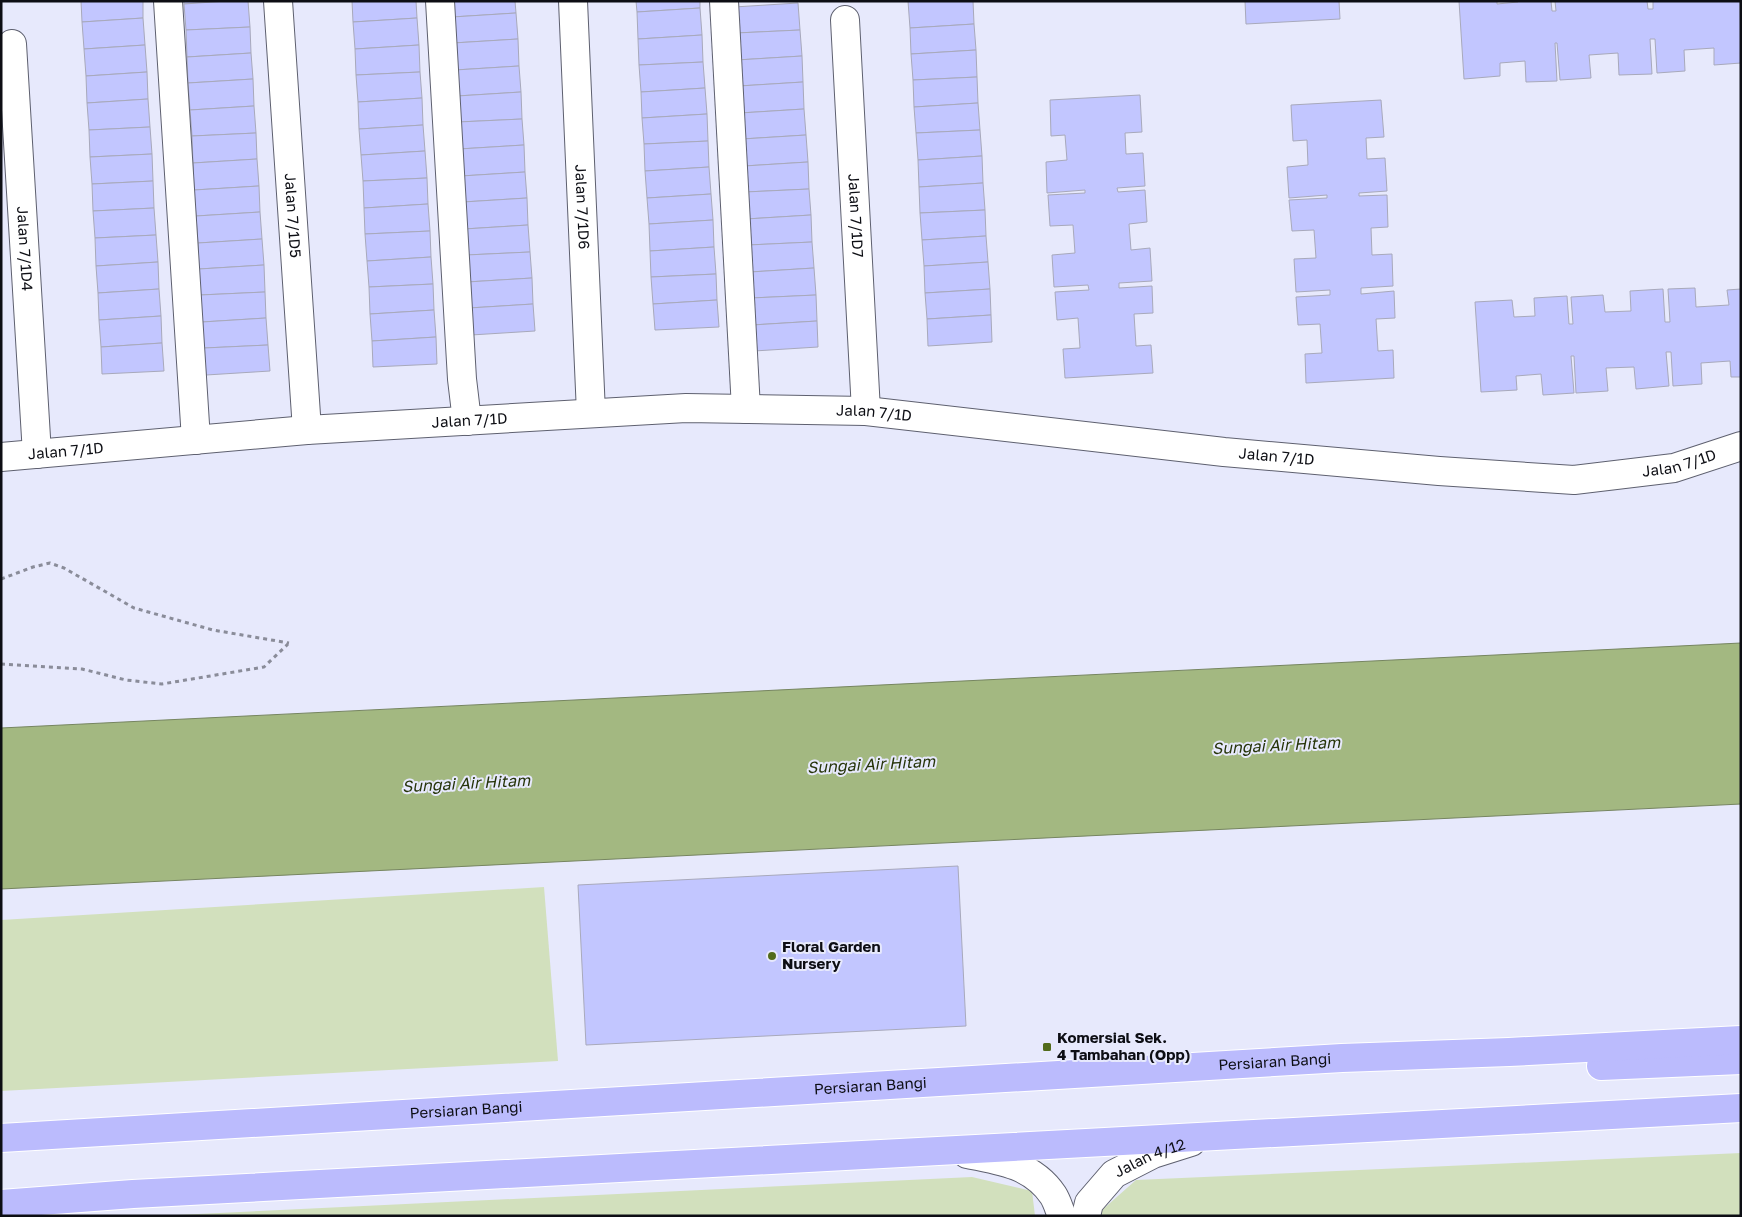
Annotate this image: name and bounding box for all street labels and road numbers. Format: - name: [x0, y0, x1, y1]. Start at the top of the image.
- street label: Jalan 7/1D6: [572, 164, 594, 250]
- street label: Jalan 7/1D5: [282, 173, 305, 258]
- street label: Jalan 7/1D7: [845, 173, 868, 258]
- street label: Jalan 7/1D4: [14, 205, 37, 292]
- street label: Jalan 7/1D: [836, 401, 913, 424]
- street label: Jalan 7/1D: [431, 408, 508, 431]
- street label: Jalan 7/1D: [27, 438, 104, 463]
- street label: Jalan 7/1D: [1238, 443, 1315, 468]
- street label: Jalan 7/1D: [1641, 445, 1718, 480]
- street label: Persiaran Bangi: [1218, 1049, 1332, 1073]
- street label: Persiaran Bangi: [813, 1073, 927, 1097]
- street label: Persiaran Bangi: [409, 1097, 523, 1122]
- street label: Jalan 4/12: [1111, 1134, 1187, 1180]

